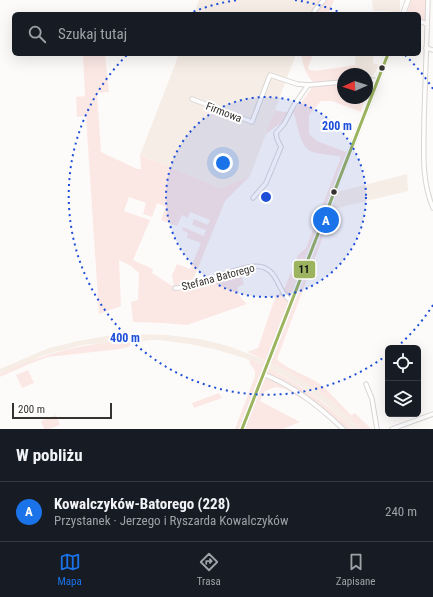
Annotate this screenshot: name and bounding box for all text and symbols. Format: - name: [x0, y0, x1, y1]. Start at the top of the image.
- search box: [12, 12, 421, 56]
- icon: search: [26, 23, 48, 45]
- text: Szukaj tutaj: [58, 25, 127, 43]
- unlabelled marker: [377, 63, 387, 73]
- north arrow: [337, 68, 373, 104]
- street label: Firmowa: [204, 100, 244, 125]
- text: 200 m: [322, 119, 352, 133]
- your location: [213, 153, 233, 173]
- unlabelled marker: [329, 187, 339, 197]
- centre of rings: [259, 190, 273, 204]
- pin: A: [313, 205, 339, 235]
- line badge: 11: [293, 260, 316, 279]
- street label: Stefana Batorego: [180, 261, 257, 294]
- text: 11: [298, 263, 310, 276]
- text: 400 m: [110, 331, 140, 345]
- map controls: [385, 345, 421, 417]
- button: locate: [385, 345, 421, 381]
- button: layers: [385, 381, 421, 417]
- scale bar: [12, 401, 112, 420]
- text: 200 m: [18, 403, 45, 416]
- text: W pobliżu: [16, 445, 83, 465]
- text: Kowalczyków-Batorego (228): [54, 495, 230, 513]
- text: A: [25, 504, 33, 519]
- text: 240 m: [385, 504, 417, 519]
- text: Przystanek · Jerzego i Ryszarda Kowalczyków: [54, 513, 288, 528]
- tab: Mapa: [57, 551, 82, 588]
- tab: Trasa: [197, 551, 221, 588]
- tab: Zapisane: [336, 551, 376, 588]

